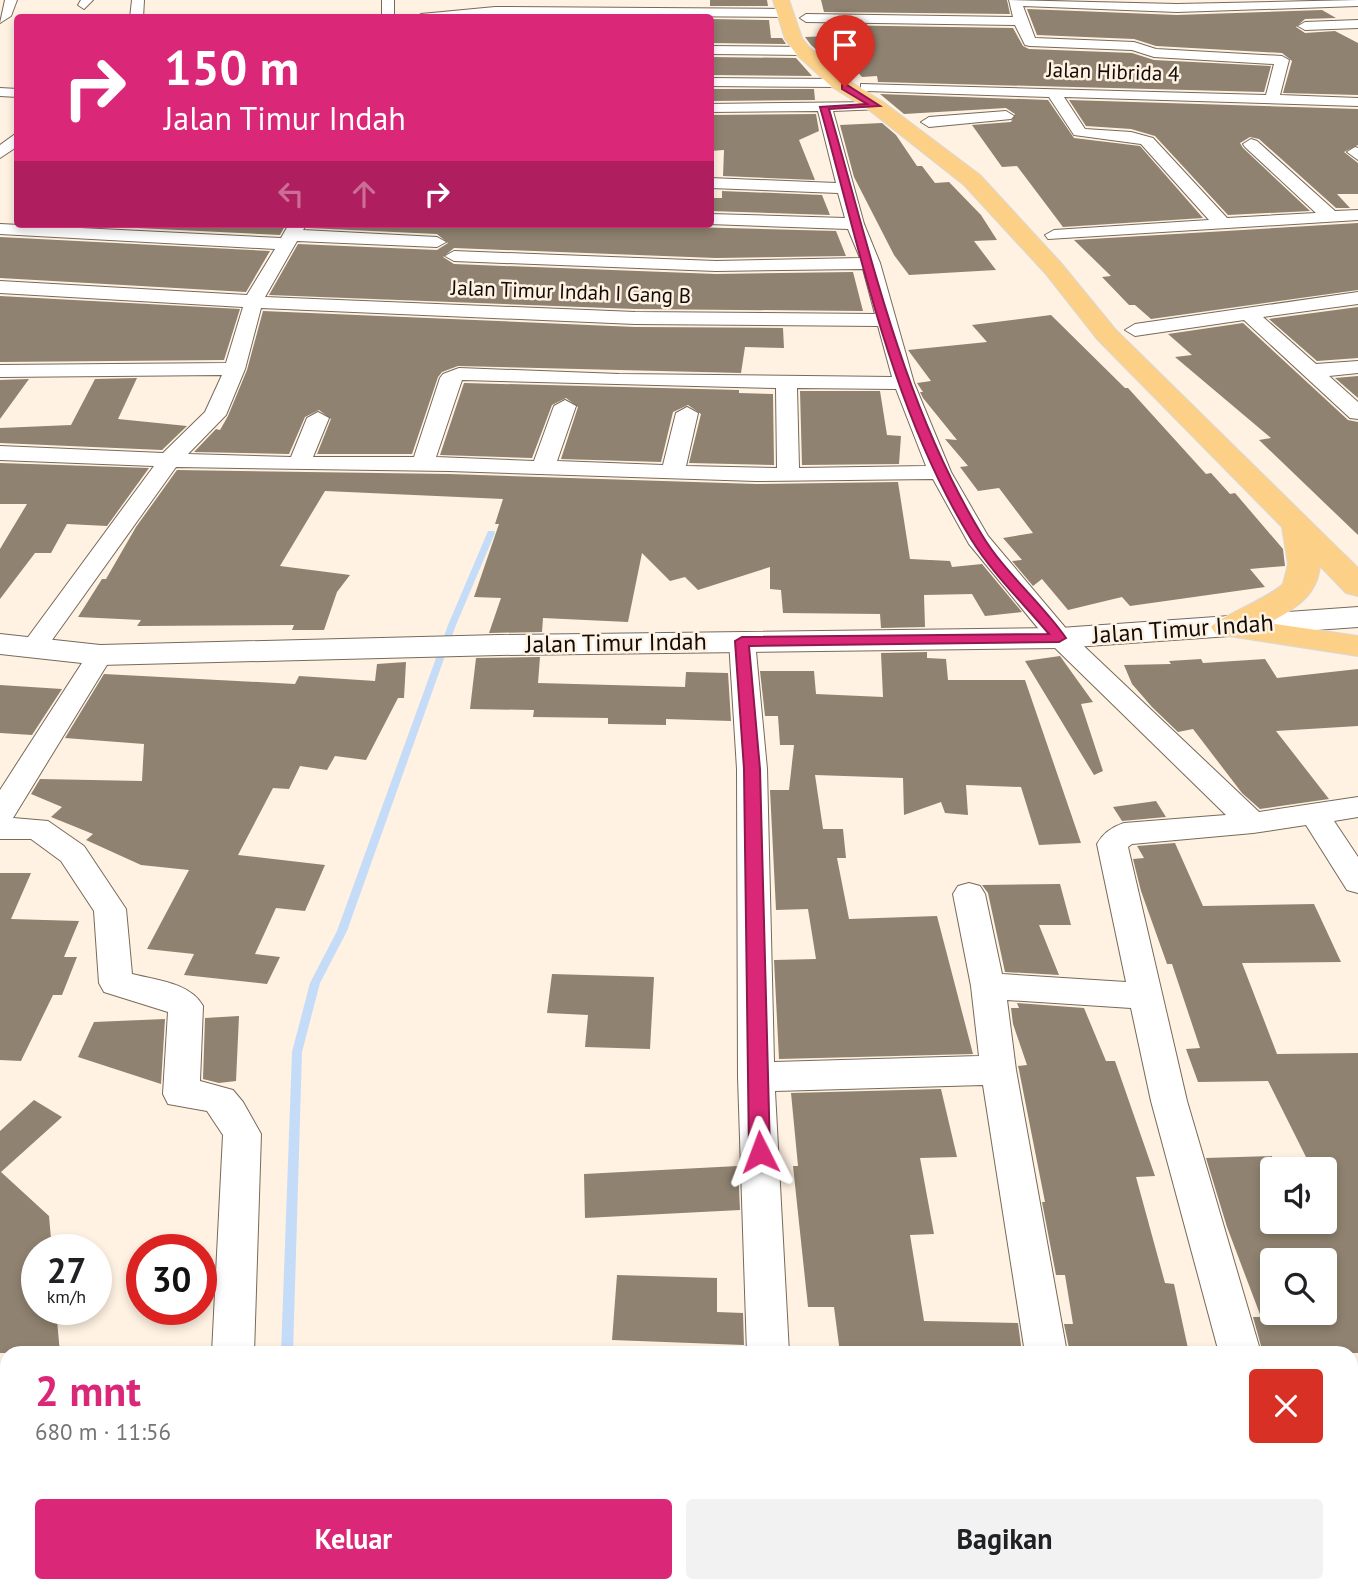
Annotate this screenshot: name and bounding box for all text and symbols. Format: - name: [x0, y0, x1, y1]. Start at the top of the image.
- pin: [815, 15, 875, 87]
- icon: arrive: [826, 26, 864, 64]
- text: 150 m: [164, 35, 299, 99]
- icon: right: [49, 42, 140, 133]
- street label: Jalan Hibrida 4: [1045, 56, 1180, 87]
- text: Jalan Timur Indah: [164, 97, 406, 139]
- icon: left: [272, 175, 310, 213]
- icon: ahead: [345, 175, 383, 213]
- icon: right: [418, 175, 456, 213]
- street label: Jalan Timur Indah I Gang B: [450, 274, 691, 309]
- street label: Jalan Timur Indah: [1090, 607, 1275, 650]
- street label: Jalan Timur Indah: [524, 625, 707, 660]
- position arrow: [723, 1115, 797, 1189]
- map controls: [1260, 1157, 1337, 1325]
- button: sound: [1260, 1157, 1337, 1234]
- speed limit sign: 30: [126, 1234, 217, 1325]
- text: 27: [47, 1247, 86, 1293]
- button: search: [1260, 1248, 1337, 1325]
- text: km/h: [47, 1285, 86, 1308]
- text: 2 mnt: [35, 1363, 141, 1418]
- button: close: [1249, 1369, 1323, 1443]
- text: 680 m · 11:56: [35, 1417, 171, 1446]
- button: Keluar: [35, 1499, 672, 1579]
- button: Bagikan: [686, 1499, 1323, 1579]

